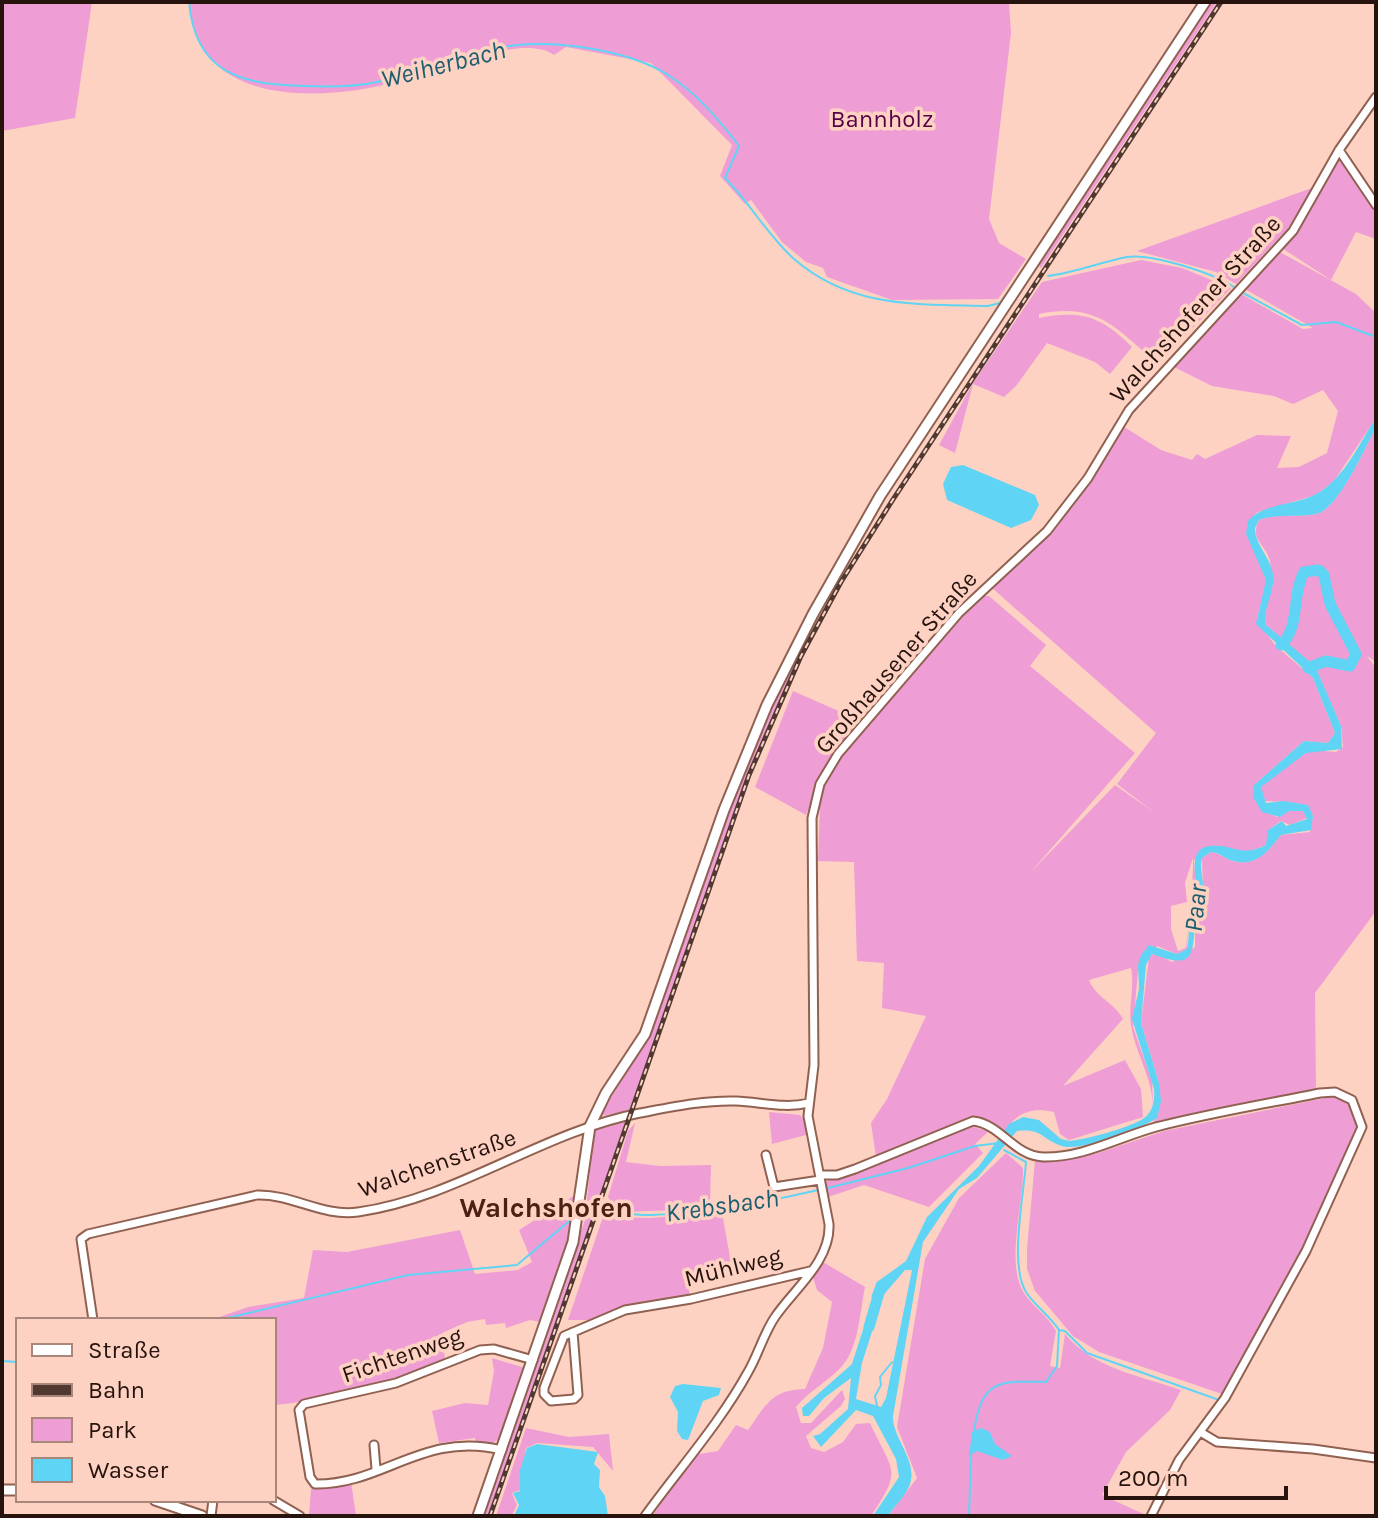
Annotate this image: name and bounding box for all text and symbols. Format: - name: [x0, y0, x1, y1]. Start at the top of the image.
- water label: Weiherbach: [378, 34, 509, 95]
- park label: Bannholz: [831, 105, 933, 133]
- street label: Walchshofener Straße: [1104, 210, 1286, 408]
- street label: Großhausener Straße: [809, 565, 983, 759]
- water label: Paar: [1178, 881, 1214, 934]
- street label: Walchenstraße: [354, 1123, 520, 1203]
- water label: Krebsbach: [663, 1182, 781, 1229]
- district label: Walchshofen: [459, 1191, 633, 1224]
- street label: Mühlweg: [681, 1241, 785, 1293]
- legend: [16, 1318, 276, 1502]
- street label: Fichtenweg: [338, 1321, 466, 1389]
- text: Straße: [88, 1336, 160, 1364]
- text: Bahn: [88, 1376, 145, 1404]
- text: Park: [88, 1416, 137, 1444]
- scale bar: [1106, 1450, 1286, 1500]
- text: Wasser: [88, 1456, 168, 1484]
- text: 200 m: [1118, 1464, 1189, 1492]

